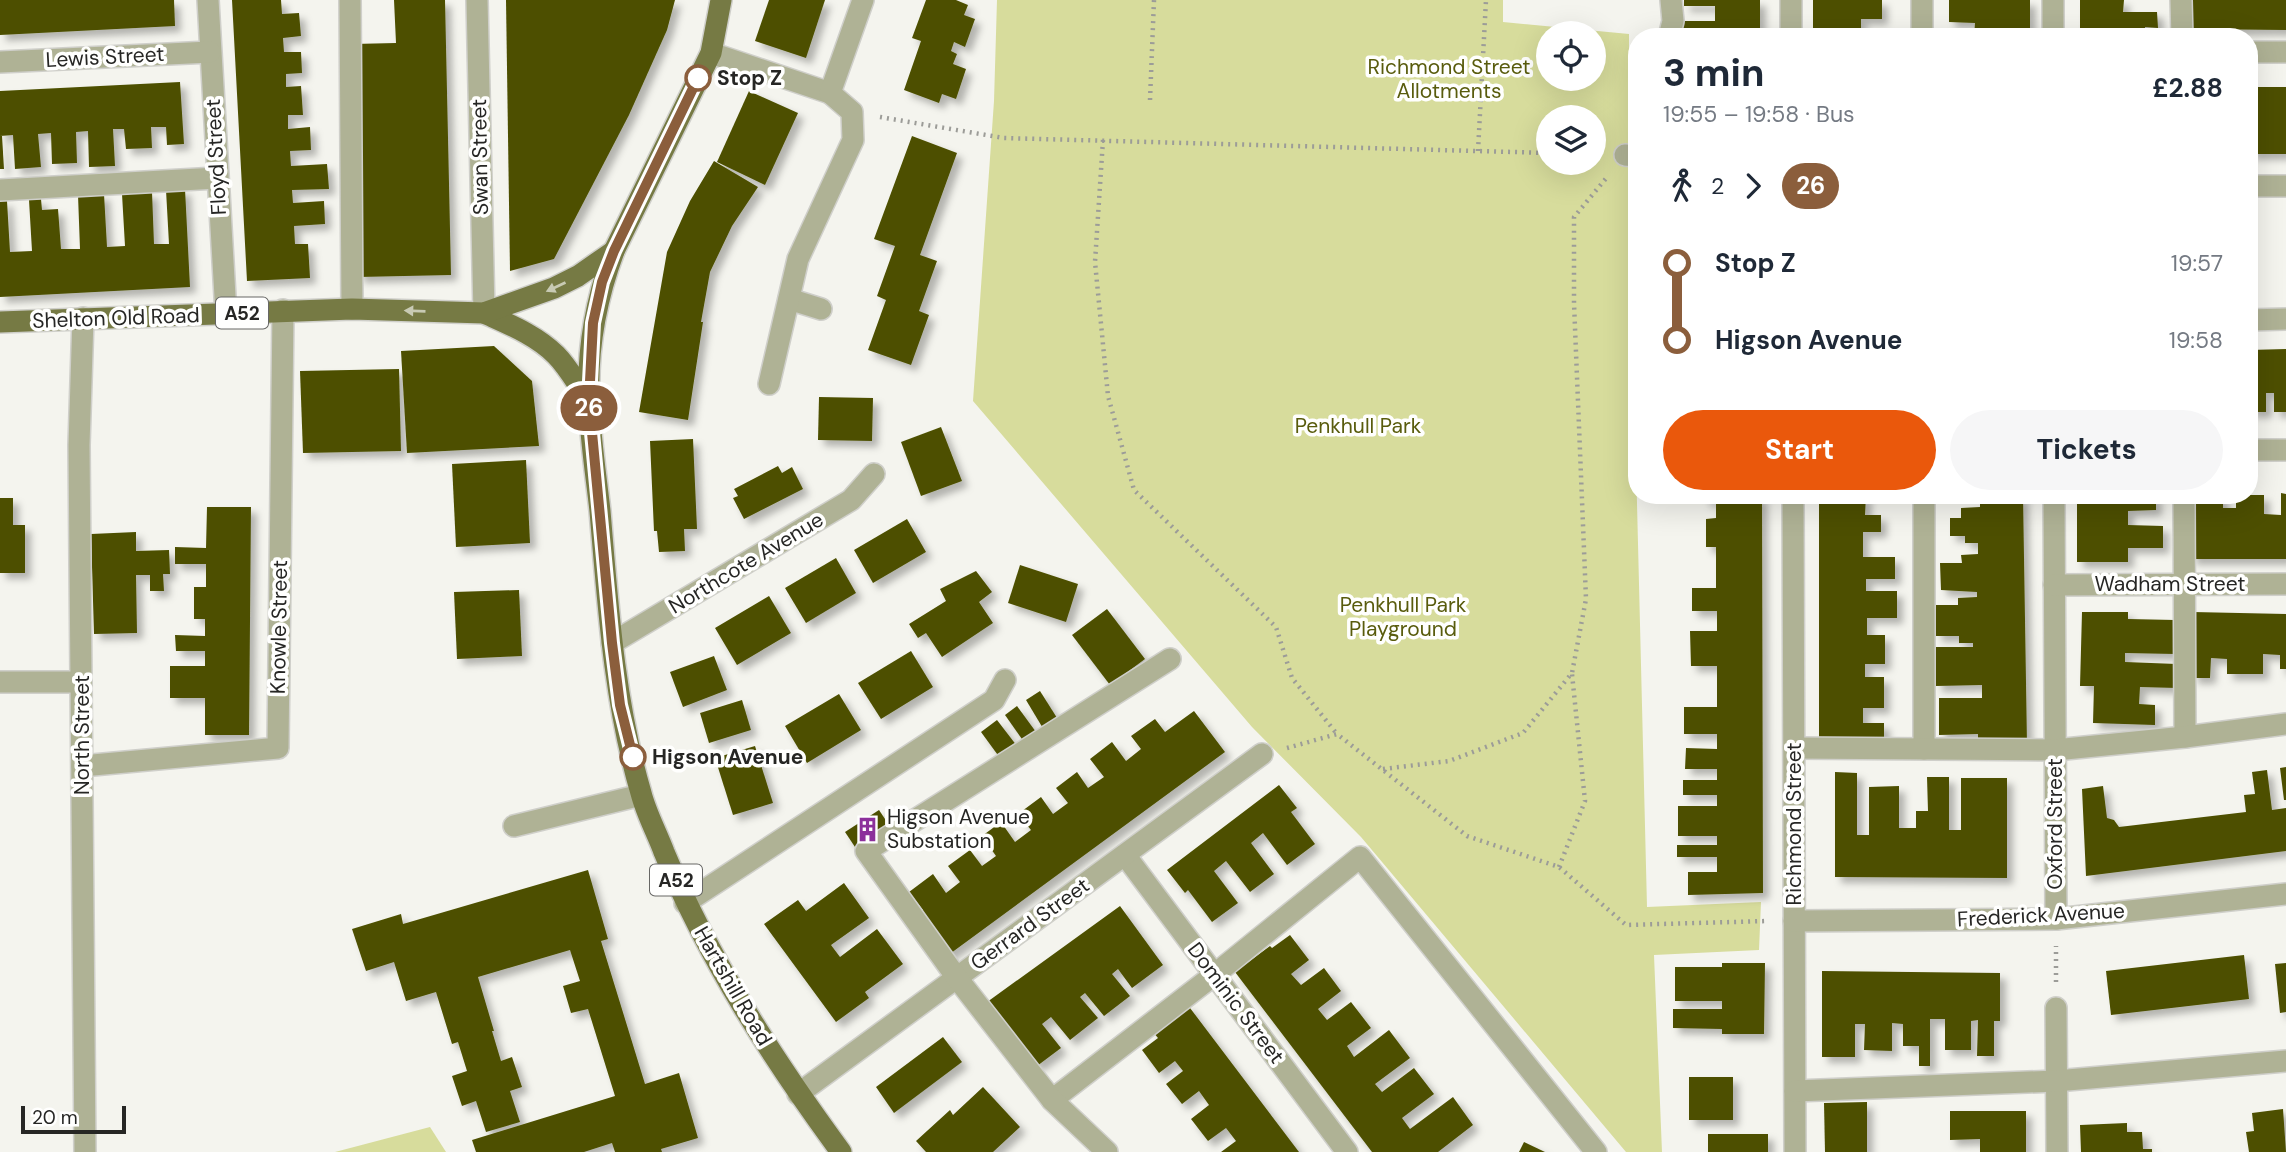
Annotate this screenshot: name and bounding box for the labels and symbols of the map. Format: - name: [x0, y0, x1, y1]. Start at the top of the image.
- street label: Lewis Street: [45, 40, 165, 74]
- park label: Richmond Street Allotments: [1367, 53, 1531, 105]
- place label: Stop Z: [717, 64, 782, 92]
- marker: Stop Z: [685, 65, 711, 91]
- street label: Floyd Street: [199, 98, 233, 216]
- street label: Swan Street: [465, 99, 495, 215]
- one-way arrow: [546, 281, 566, 292]
- road number: A52: [216, 298, 268, 328]
- street label: Shelton Old Road: [32, 301, 200, 335]
- one-way arrow: [404, 305, 426, 317]
- line badge: 26: [558, 385, 620, 431]
- park label: Penkhull Park: [1295, 412, 1422, 440]
- street label: Northcote Avenue: [663, 506, 829, 620]
- street label: Knowle Street: [264, 560, 294, 694]
- street label: Wadham Street: [2094, 570, 2246, 598]
- park label: Penkhull Park Playground: [1340, 591, 1467, 643]
- street label: North Street: [68, 675, 96, 795]
- street label: Richmond Street: [1780, 742, 1808, 906]
- place label: Higson Avenue: [652, 743, 803, 771]
- marker: Higson Avenue: [620, 744, 646, 770]
- street label: Oxford Street: [2041, 758, 2069, 890]
- place label: Higson Avenue Substation: [887, 803, 1030, 855]
- building icon: Higson Avenue Substation: [853, 815, 881, 843]
- road number: A52: [650, 864, 702, 895]
- street label: Gerrard Street: [965, 871, 1095, 977]
- street label: Frederick Avenue: [1956, 897, 2126, 933]
- street label: Hartshill Road: [688, 921, 778, 1051]
- street label: Dominic Street: [1181, 937, 1291, 1069]
- scale bar: [21, 1103, 126, 1135]

